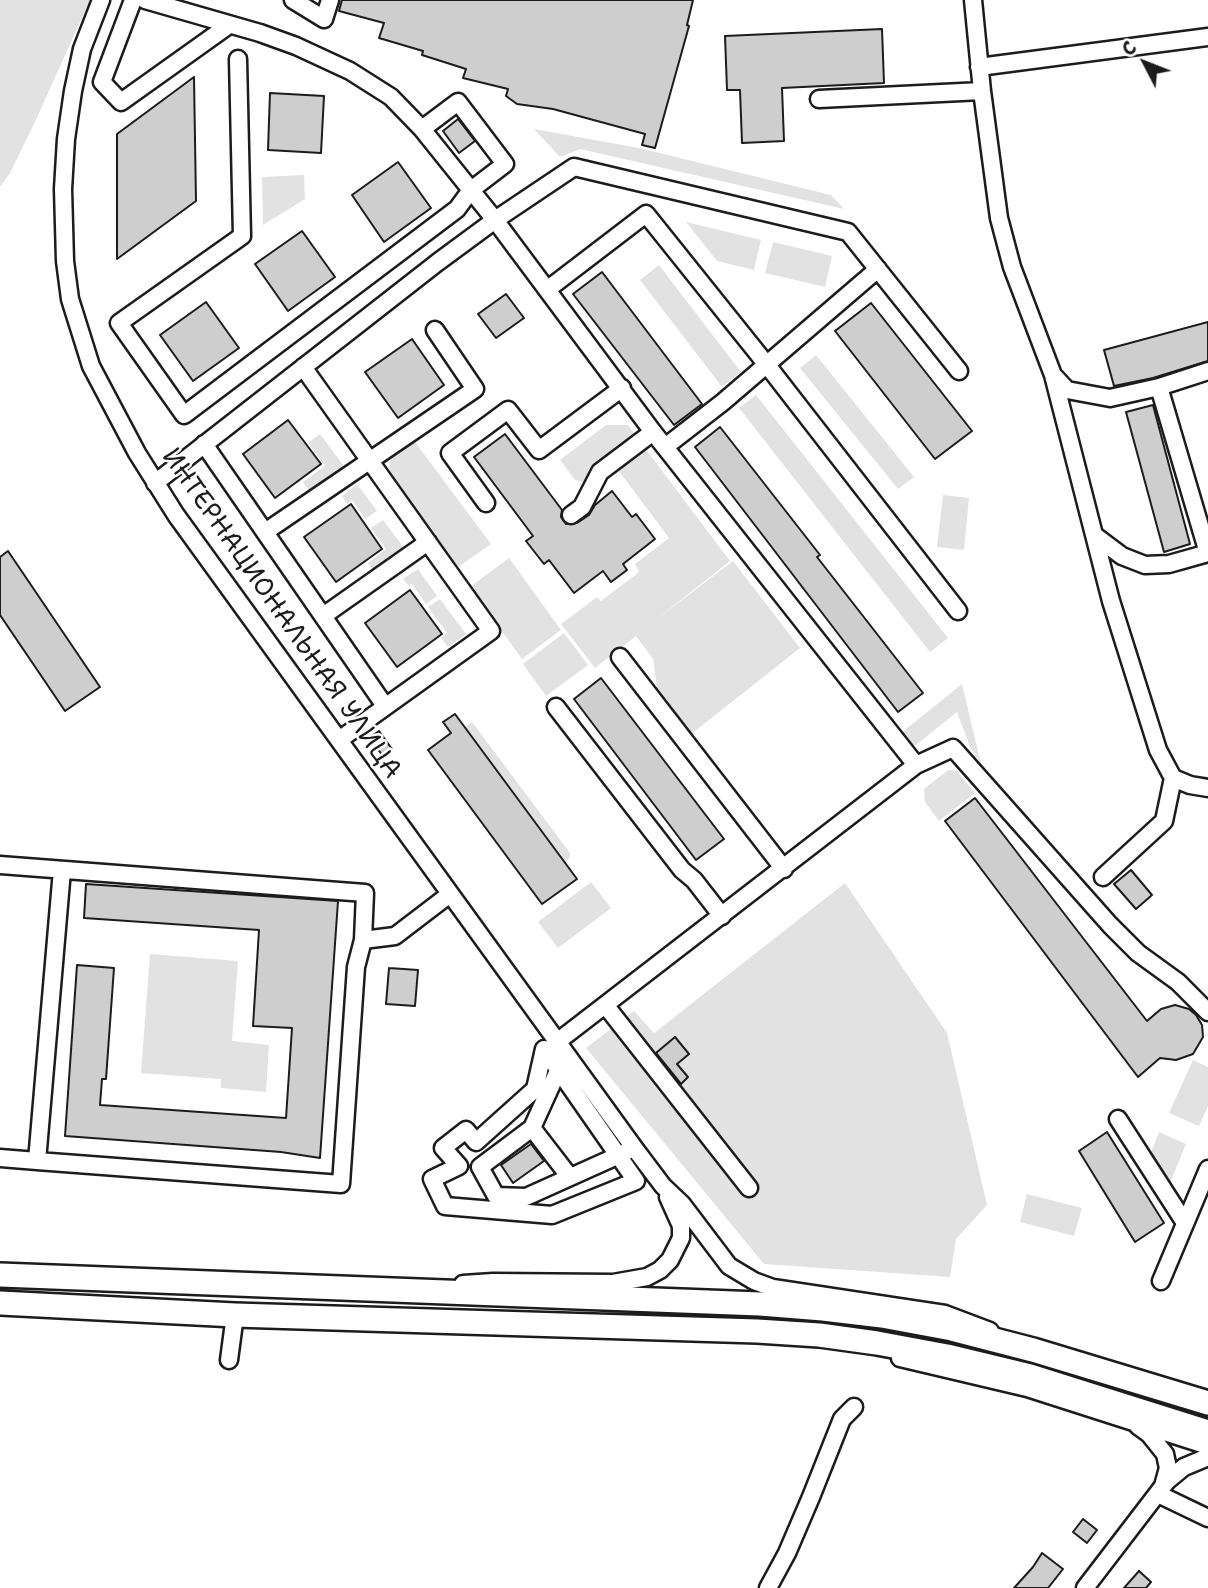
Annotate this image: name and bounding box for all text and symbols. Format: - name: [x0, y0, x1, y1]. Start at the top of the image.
- north arrow: [1110, 28, 1180, 98]
- text: С: [1116, 36, 1142, 61]
- street label: ИНТЕРНАЦИОНАЛЬНАЯ УЛИЦА: [154, 443, 408, 785]

